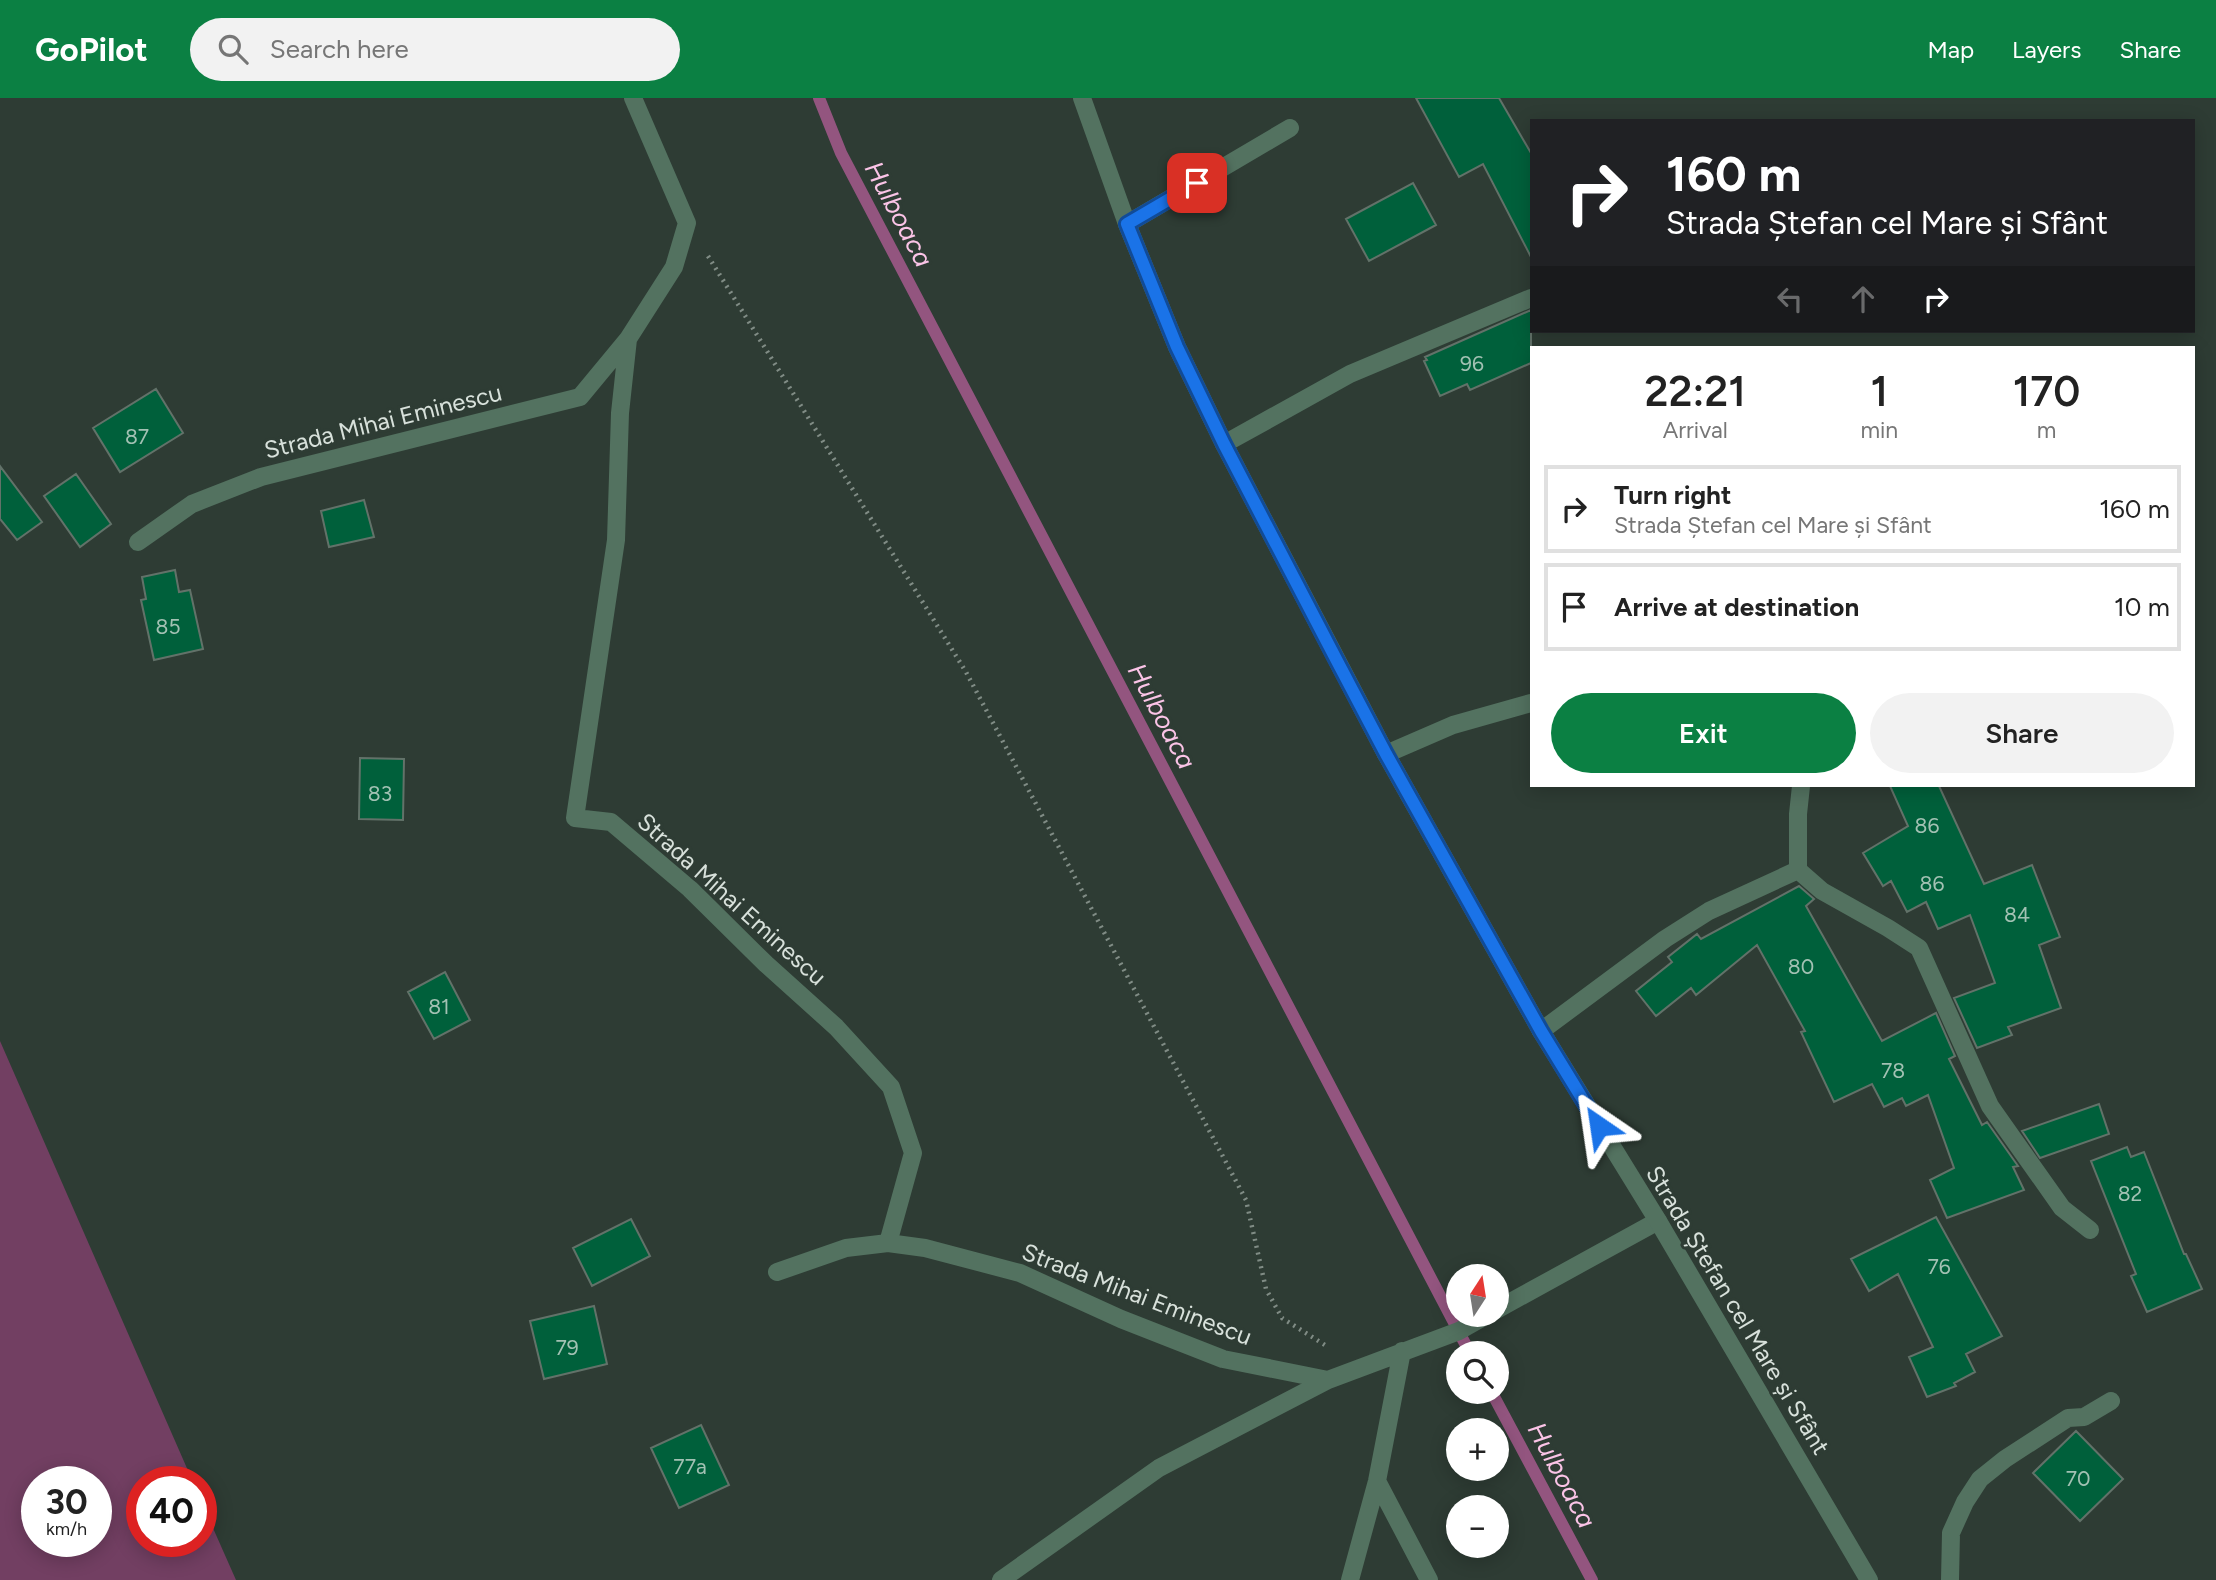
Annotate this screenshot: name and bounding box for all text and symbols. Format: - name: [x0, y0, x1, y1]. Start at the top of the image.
- search box: [190, 18, 680, 81]
- text: GoPilot: [35, 30, 148, 69]
- icon: search: [214, 30, 252, 68]
- text: Search here: [270, 33, 409, 65]
- text: Map: [1927, 35, 1974, 64]
- text: Layers: [2012, 35, 2081, 64]
- text: Share: [2119, 35, 2181, 64]
- text: 160 m: [1666, 144, 1801, 203]
- icon: right: [1551, 147, 1642, 238]
- pin: [1167, 153, 1227, 213]
- water label: Hulboaca: [858, 156, 940, 272]
- icon: arrive: [1178, 164, 1216, 202]
- text: Strada Ștefan cel Mare și Sfânt: [1666, 204, 2108, 242]
- icon: left: [1771, 280, 1809, 318]
- icon: ahead: [1844, 280, 1882, 318]
- icon: right: [1917, 280, 1955, 318]
- house number: 96: [1460, 351, 1484, 376]
- text: 22:21: [1645, 366, 1746, 417]
- text: 1: [1871, 366, 1888, 417]
- text: 170: [2013, 366, 2080, 417]
- street label: Strada Mihai Eminescu: [261, 377, 505, 465]
- text: Arrival: [1663, 416, 1728, 444]
- text: min: [1860, 416, 1898, 444]
- text: m: [2037, 416, 2056, 444]
- house number: 87: [125, 424, 149, 449]
- text: Turn right: [1614, 479, 1731, 511]
- icon: right: [1555, 490, 1593, 528]
- text: 160 m: [2099, 493, 2170, 525]
- text: Strada Ștefan cel Mare și Sfânt: [1614, 511, 1932, 539]
- icon: arrive: [1555, 588, 1593, 626]
- text: Arrive at destination: [1614, 591, 1859, 623]
- text: 10 m: [2114, 591, 2170, 623]
- house number: 85: [156, 614, 180, 639]
- water label: Hulboaca: [1121, 658, 1203, 774]
- button: Exit: [1551, 693, 1856, 773]
- button: Share: [1870, 693, 2174, 773]
- house number: 83: [368, 781, 392, 806]
- street label: Strada Mihai Eminescu: [632, 807, 832, 991]
- house number: 86: [1915, 813, 1940, 838]
- house number: 86: [1920, 871, 1945, 896]
- house number: 84: [2004, 902, 2030, 927]
- house number: 80: [1788, 954, 1814, 979]
- house number: 81: [428, 994, 450, 1019]
- house number: 78: [1881, 1058, 1905, 1083]
- position arrow: [1562, 1089, 1636, 1163]
- street label: Strada Ștefan cel Mare și Sfânt: [1640, 1160, 1836, 1460]
- house number: 82: [2118, 1181, 2142, 1206]
- street label: Strada Mihai Eminescu: [1018, 1237, 1256, 1351]
- house number: 76: [1927, 1254, 1951, 1279]
- north arrow: [1446, 1264, 1508, 1326]
- map controls: [1446, 1264, 1509, 1558]
- house number: 79: [555, 1335, 579, 1360]
- button: search: [1446, 1341, 1509, 1404]
- water label: Hulboaca: [1521, 1417, 1603, 1533]
- button: +: [1446, 1418, 1509, 1481]
- house number: 77a: [673, 1454, 707, 1479]
- speed limit sign: 40: [126, 1466, 217, 1557]
- house number: 70: [2066, 1466, 2090, 1491]
- text: 30: [45, 1481, 88, 1523]
- button: −: [1446, 1495, 1509, 1558]
- text: km/h: [46, 1518, 87, 1540]

